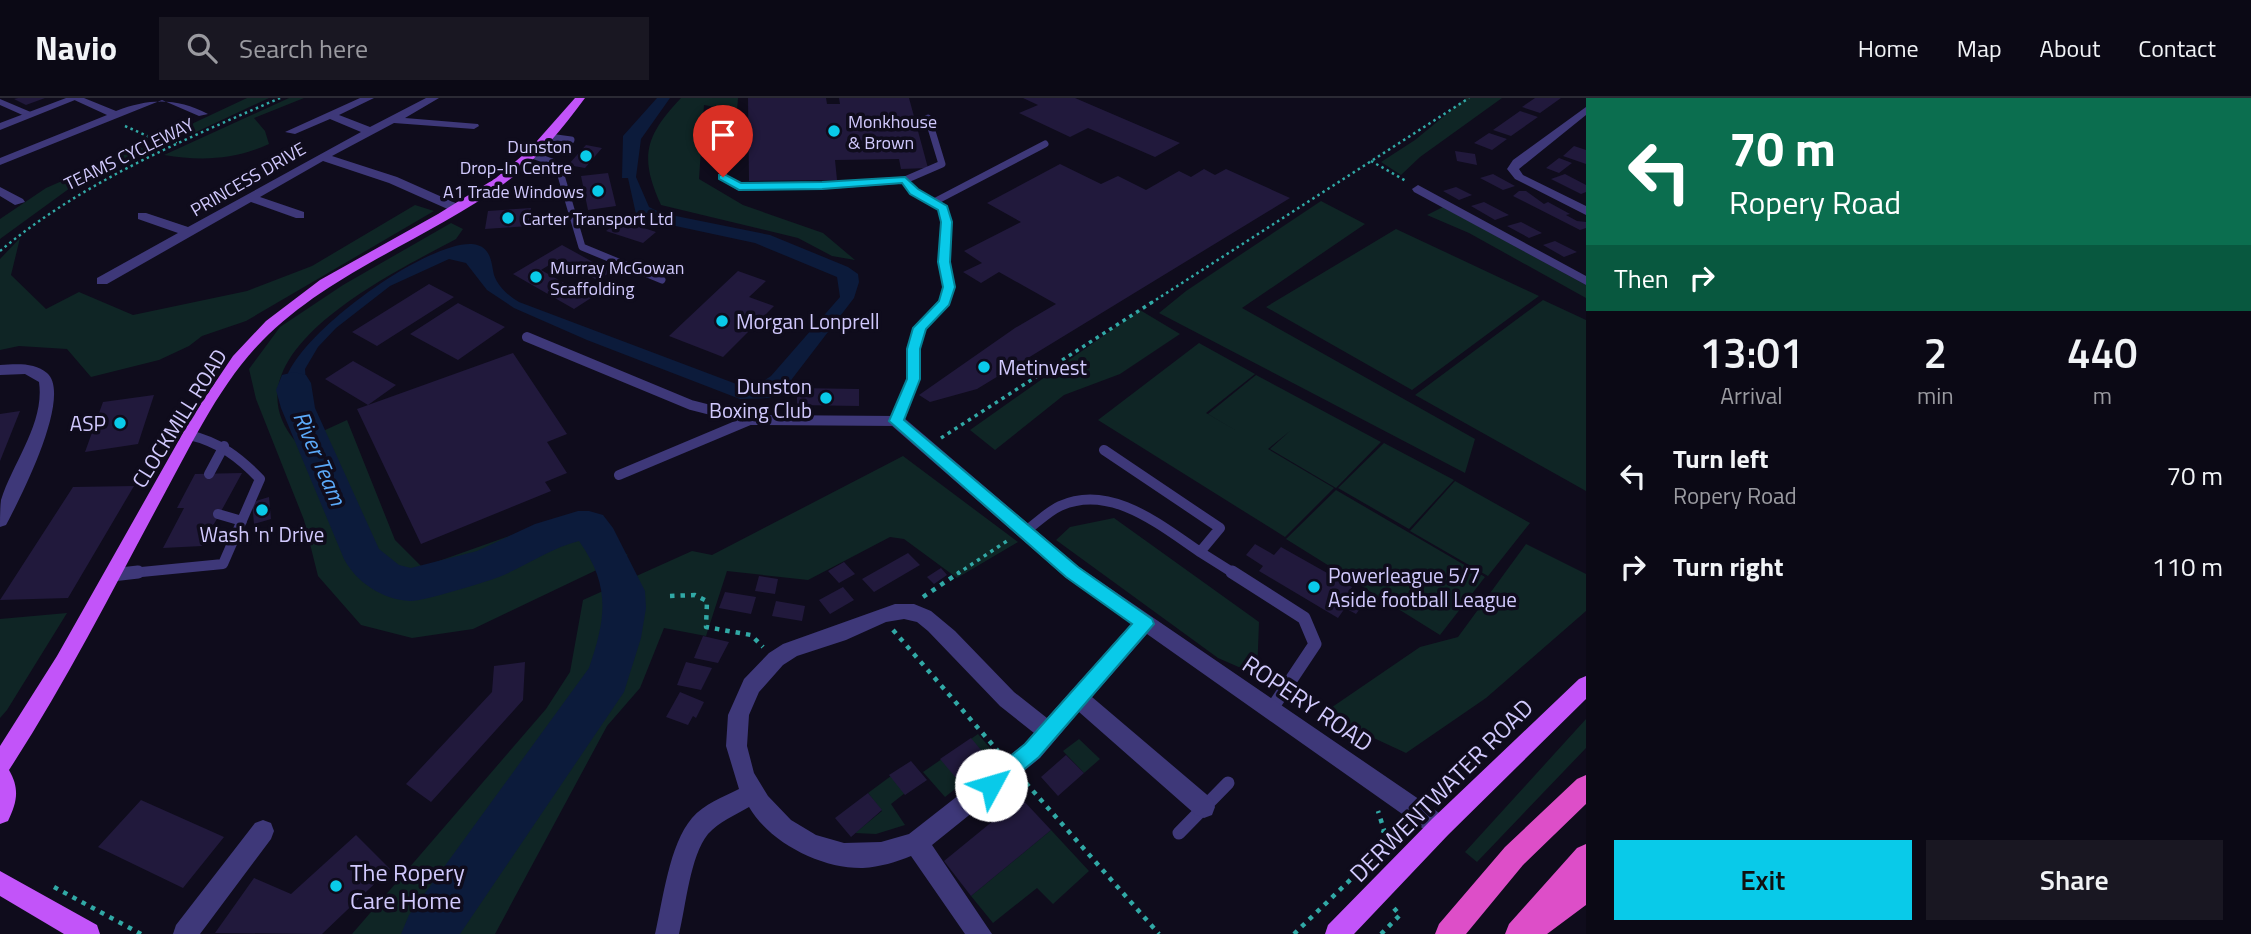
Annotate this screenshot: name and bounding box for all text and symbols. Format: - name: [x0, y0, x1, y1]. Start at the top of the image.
- search box: [159, 17, 649, 80]
- text: Navio: [35, 23, 117, 73]
- icon: search: [183, 29, 221, 67]
- text: Search here: [239, 29, 368, 68]
- text: Home: [1858, 30, 1919, 66]
- text: Map: [1957, 30, 2002, 66]
- text: About: [2040, 30, 2100, 66]
- text: Contact: [2138, 30, 2216, 66]
- pin: [693, 105, 753, 177]
- place label: Monkhouse & Brown: [848, 108, 937, 156]
- text: 70 m: [1729, 110, 1836, 185]
- street label: TEAMS CYCLEWAY: [60, 111, 199, 197]
- icon: arrive: [704, 116, 742, 154]
- marker: Monkhouse & Brown: [826, 123, 842, 139]
- icon: left: [1614, 126, 1705, 217]
- place label: Dunston Drop-In Centre: [460, 133, 572, 181]
- street label: PRINCESS DRIVE: [185, 135, 311, 223]
- marker: Dunston Drop-In Centre: [578, 148, 594, 164]
- place label: A1 Trade Windows: [443, 178, 584, 205]
- text: Ropery Road: [1729, 178, 1901, 226]
- marker: A1 Trade Windows: [590, 183, 606, 199]
- place label: Carter Transport Ltd: [522, 205, 673, 232]
- marker: Carter Transport Ltd: [500, 210, 516, 226]
- place label: Murray McGowan Scaffolding: [550, 254, 684, 302]
- text: Then: [1614, 259, 1669, 298]
- icon: right: [1683, 259, 1721, 297]
- marker: Murray McGowan Scaffolding: [528, 269, 544, 285]
- place label: Morgan Lonprell: [736, 305, 880, 337]
- marker: Morgan Lonprell: [714, 313, 730, 329]
- text: 13:01: [1699, 320, 1804, 384]
- text: 2: [1924, 320, 1947, 384]
- text: 440: [2067, 320, 2138, 384]
- street label: CLOCKMILL ROAD: [123, 342, 235, 494]
- place label: Metinvest: [998, 351, 1088, 383]
- marker: Metinvest: [976, 359, 992, 375]
- place label: Dunston Boxing Club: [709, 370, 812, 426]
- text: Arrival: [1720, 378, 1783, 413]
- text: min: [1917, 378, 1954, 413]
- text: m: [2093, 378, 2112, 413]
- marker: Dunston Boxing Club: [818, 390, 834, 406]
- water label: River Team: [284, 405, 356, 512]
- place label: ASP: [70, 407, 106, 439]
- marker: ASP: [112, 415, 128, 431]
- text: Turn left: [1673, 439, 1768, 478]
- text: 70 m: [2166, 456, 2223, 495]
- icon: left: [1614, 457, 1652, 495]
- text: Ropery Road: [1673, 478, 1797, 513]
- marker: Wash 'n' Drive: [254, 502, 270, 518]
- place label: Wash 'n' Drive: [200, 518, 324, 550]
- text: Turn right: [1673, 547, 1784, 586]
- text: 110 m: [2152, 547, 2223, 586]
- icon: right: [1614, 548, 1652, 586]
- place label: Powerleague 5/7 Aside football League: [1328, 559, 1517, 615]
- marker: Powerleague 5/7 Aside football League: [1306, 579, 1322, 595]
- street label: ROPERY ROAD: [1235, 646, 1381, 760]
- street label: DERWENTWATER ROAD: [1341, 690, 1541, 890]
- position arrow: [954, 748, 1028, 822]
- button: Exit: [1614, 840, 1912, 920]
- button: Share: [1926, 840, 2223, 920]
- place label: The Ropery Care Home: [350, 854, 465, 918]
- marker: The Ropery Care Home: [328, 878, 344, 894]

